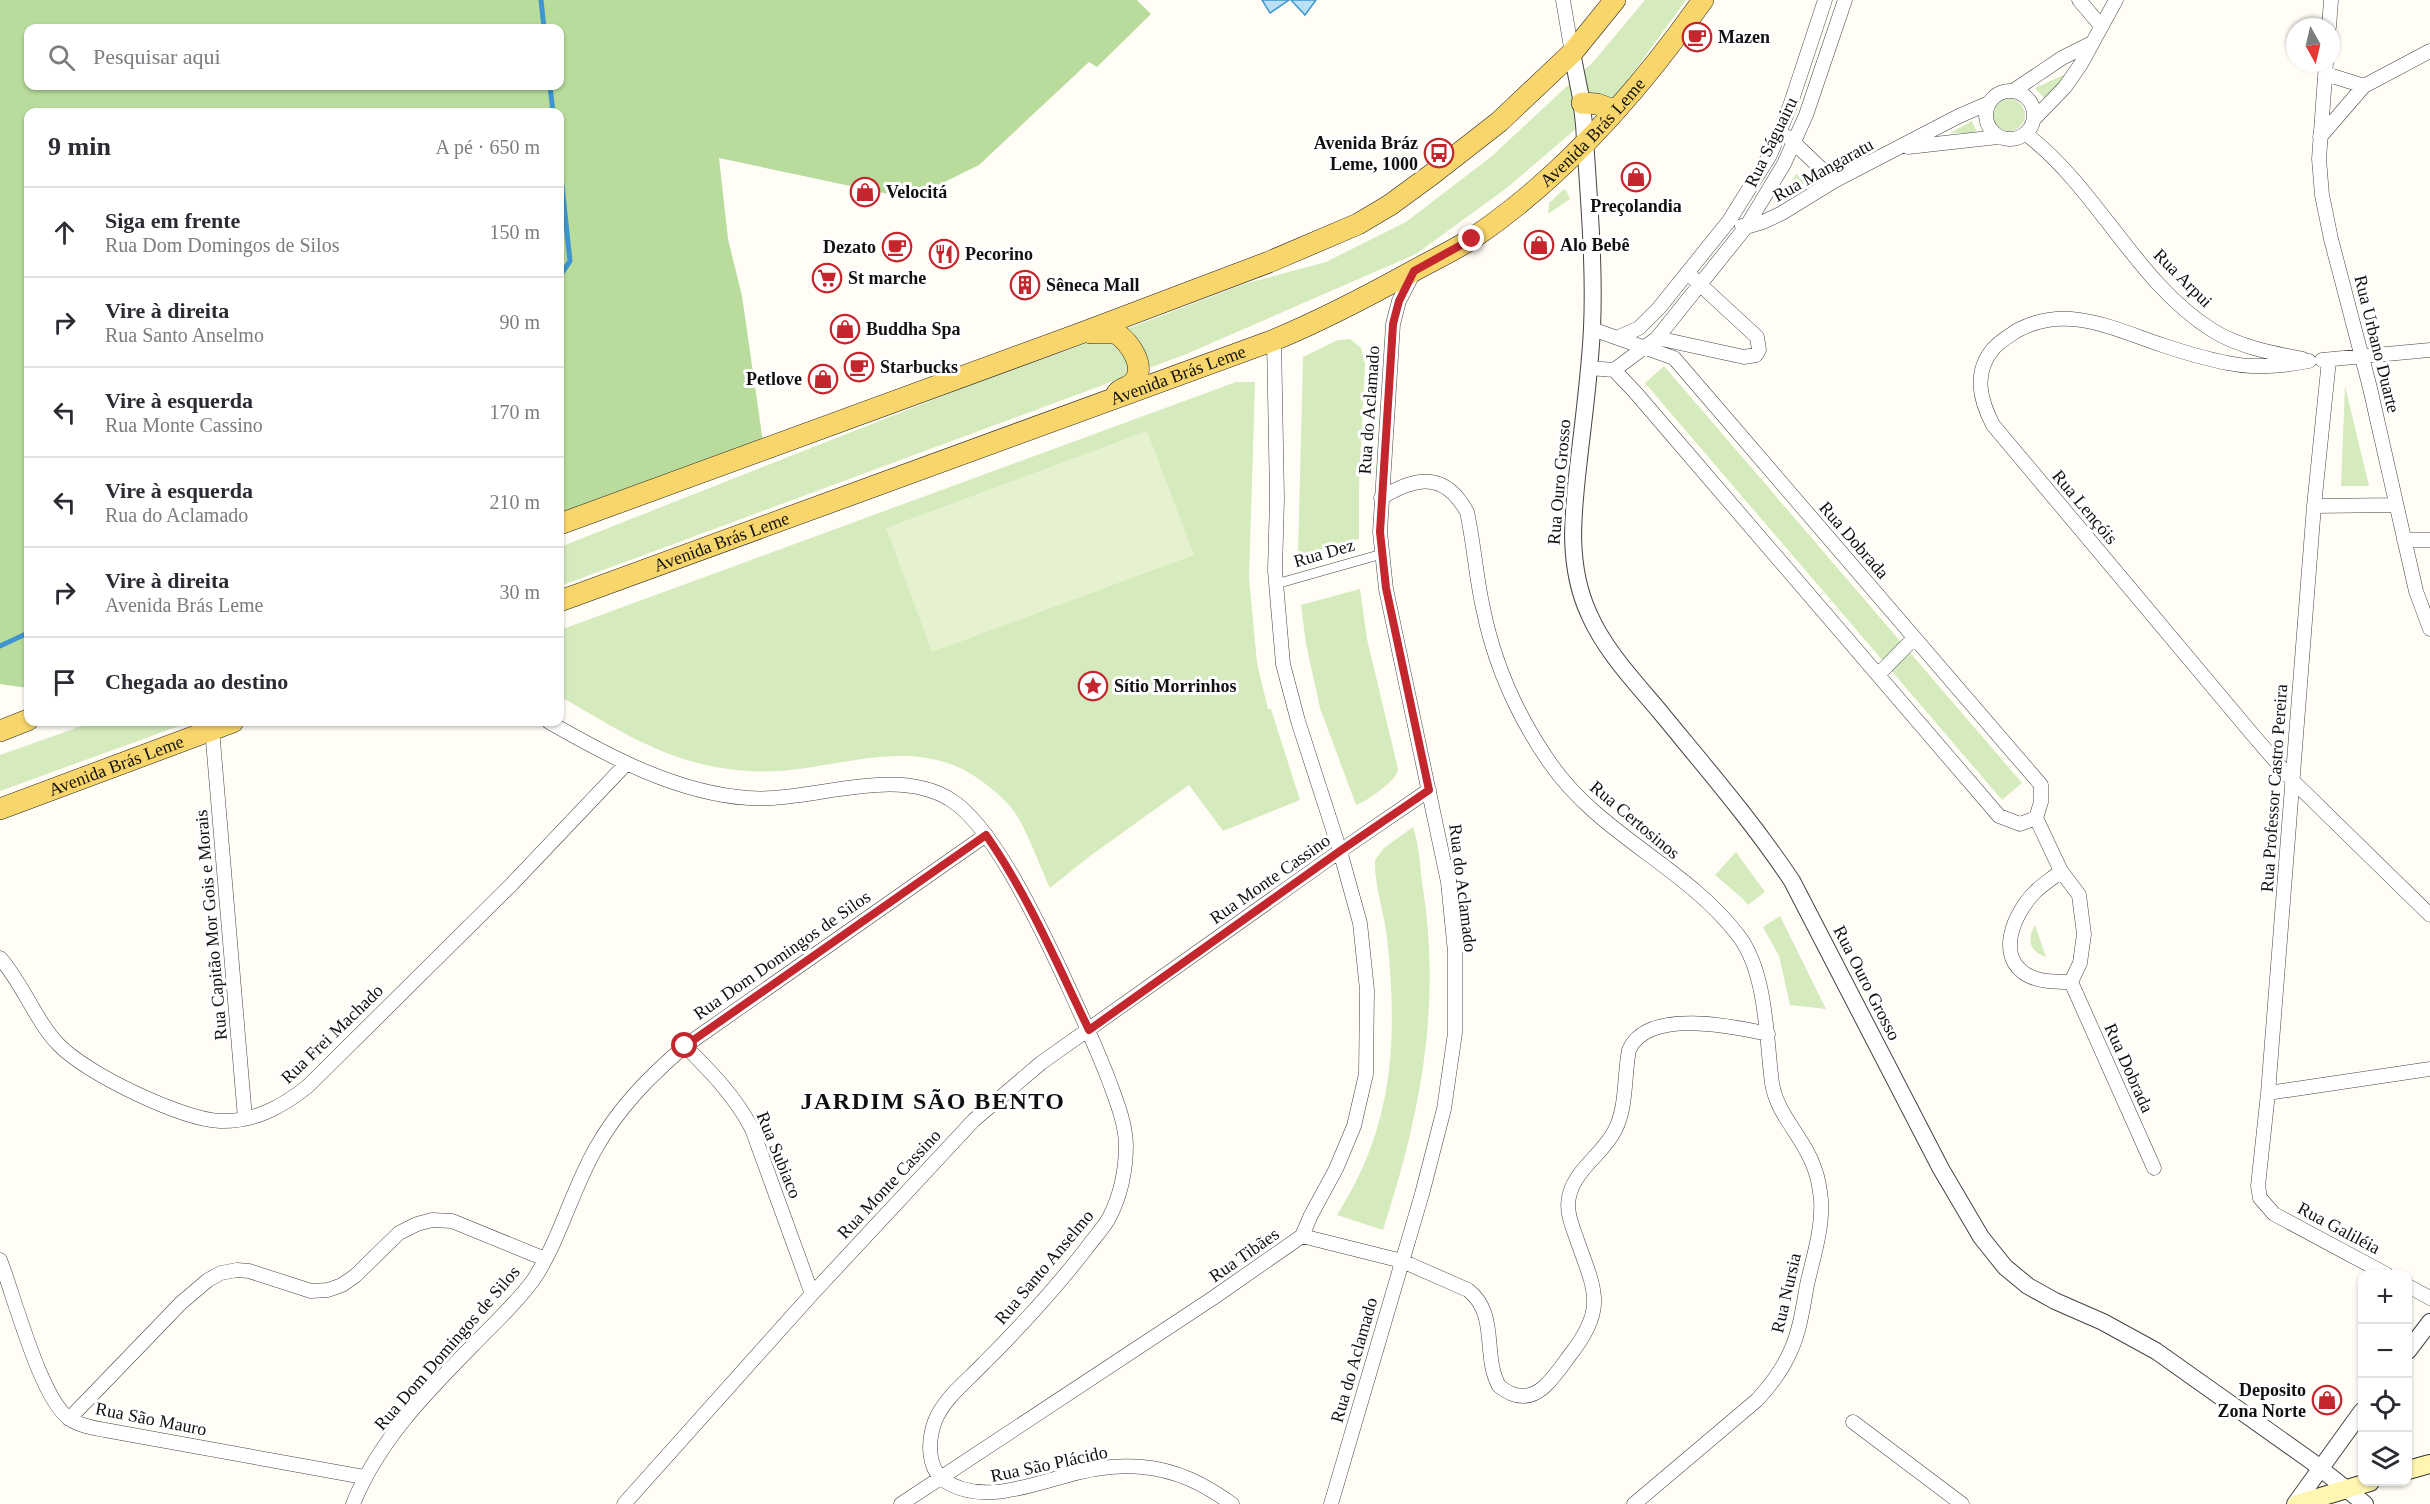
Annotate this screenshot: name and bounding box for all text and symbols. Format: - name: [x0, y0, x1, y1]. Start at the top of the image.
- north arrow: [2286, 18, 2340, 72]
- cafe icon: Mazen: [1681, 21, 1713, 53]
- search box: [24, 24, 564, 90]
- place label: Mazen: [1718, 27, 1770, 47]
- icon: search: [45, 41, 78, 74]
- text: Pesquisar aqui: [93, 44, 221, 69]
- street label: Avenida Brás Leme: [1536, 74, 1649, 191]
- street label: Rua Ságuairu: [1741, 94, 1801, 190]
- text: 9 min: [48, 132, 111, 161]
- place label: Avenida Bráz Leme, 1000: [1314, 133, 1418, 174]
- street label: Rua Mangaratu: [1769, 134, 1877, 206]
- text: A pé · 650 m: [436, 136, 540, 158]
- bus stop icon: Avenida Bráz Leme, 1000: [1423, 137, 1455, 169]
- shop icon: Preçolandia: [1620, 161, 1652, 193]
- shop icon: Velocitá: [849, 176, 881, 208]
- place label: Velocitá: [886, 182, 947, 202]
- place label: Preçolandia: [1590, 196, 1682, 216]
- text: Siga em frente: [105, 208, 240, 233]
- icon: ahead: [48, 216, 81, 249]
- text: 150 m: [489, 221, 540, 243]
- route end: [1458, 225, 1484, 251]
- shop icon: Alo Bebê: [1523, 229, 1555, 261]
- cafe icon: Dezato: [881, 231, 913, 263]
- text: Rua Dom Domingos de Silos: [105, 234, 339, 256]
- place label: Alo Bebê: [1560, 235, 1630, 255]
- place label: Dezato: [823, 237, 876, 257]
- restaurant icon: Pecorino: [928, 238, 960, 270]
- place label: Pecorino: [965, 244, 1033, 264]
- street label: Rua Arpui: [2150, 245, 2216, 311]
- supermarket icon: St marche: [811, 262, 843, 294]
- place label: St marche: [848, 268, 926, 288]
- building icon: Sêneca Mall: [1009, 269, 1041, 301]
- street label: Rua Urbano Duarte: [2350, 273, 2404, 415]
- place label: Sêneca Mall: [1046, 275, 1139, 295]
- text: Vire à direita: [105, 298, 229, 323]
- icon: right: [48, 306, 81, 339]
- text: 90 m: [499, 311, 540, 333]
- shop icon: Buddha Spa: [829, 313, 861, 345]
- place label: Buddha Spa: [866, 319, 961, 339]
- text: Rua Santo Anselmo: [105, 324, 264, 346]
- street label: Avenida Brás Leme: [1108, 341, 1248, 409]
- street label: Rua do Aclamado: [1355, 345, 1383, 475]
- cafe icon: Starbucks: [843, 351, 875, 383]
- place label: Starbucks: [880, 357, 958, 377]
- shop icon: Petlove: [807, 363, 839, 395]
- place label: Petlove: [746, 369, 802, 389]
- text: Vire à esquerda: [105, 388, 253, 413]
- icon: left: [48, 396, 81, 429]
- text: 170 m: [489, 401, 540, 423]
- text: Rua Monte Cassino: [105, 414, 263, 436]
- street label: Rua Ouro Grosso: [1544, 418, 1574, 546]
- street label: Rua Lençóis: [2048, 466, 2122, 548]
- text: Vire à esquerda: [105, 478, 253, 503]
- icon: left: [48, 486, 81, 519]
- text: 210 m: [489, 491, 540, 513]
- street label: Rua Dobrada: [1815, 497, 1893, 583]
- text: Rua do Aclamado: [105, 504, 248, 526]
- street label: Avenida Brás Leme: [651, 508, 792, 576]
- street label: Rua Dez: [1291, 535, 1357, 571]
- text: Vire à direita: [105, 568, 229, 593]
- icon: right: [48, 576, 81, 609]
- text: 30 m: [499, 581, 540, 603]
- text: Avenida Brás Leme: [105, 594, 263, 616]
- icon: arrive: [48, 666, 81, 699]
- text: Chegada ao destino: [105, 669, 288, 694]
- place icon: Sítio Morrinhos: [1077, 670, 1109, 702]
- place label: Sítio Morrinhos: [1114, 676, 1237, 696]
- street label: Rua Professor Castro Pereira: [2257, 683, 2291, 893]
- street label: Avenida Brás Leme: [46, 731, 187, 800]
- street label: Rua Certosinos: [1586, 777, 1684, 863]
- street label: Rua Capitão Mor Gois e Morais: [191, 809, 231, 1041]
- street label: Rua do Aclamado: [1445, 823, 1481, 953]
- street label: Rua Monte Cassino: [1206, 830, 1334, 928]
- street label: Rua Dom Domingos de Silos: [690, 886, 874, 1024]
- street label: Rua Ouro Grosso: [1829, 922, 1905, 1044]
- street label: Rua Frei Machado: [277, 980, 387, 1088]
- street label: Rua Dobrada: [2100, 1020, 2158, 1116]
- route start: [671, 1032, 697, 1058]
- district label: JARDIM SÃO BENTO: [801, 1088, 1065, 1114]
- street label: Rua Subiaco: [753, 1109, 805, 1201]
- street label: Rua Monte Cassino: [833, 1125, 945, 1243]
- street label: Rua Galiléia: [2294, 1198, 2384, 1258]
- street label: Rua Santo Anselmo: [990, 1206, 1098, 1328]
- street label: Rua Tibães: [1205, 1224, 1283, 1286]
- street label: Rua Nursia: [1767, 1251, 1805, 1335]
- street label: Rua Dom Domingos de Silos: [370, 1262, 524, 1434]
- map controls: [2358, 1270, 2412, 1486]
- button: +: [2358, 1270, 2412, 1324]
- street label: Rua do Aclamado: [1327, 1295, 1381, 1425]
- button: −: [2358, 1324, 2412, 1378]
- button: locate: [2358, 1378, 2412, 1432]
- place label: Deposito Zona Norte: [2218, 1380, 2306, 1421]
- shop icon: Deposito Zona Norte: [2311, 1384, 2343, 1416]
- street label: Rua São Mauro: [94, 1398, 208, 1440]
- button: layers: [2358, 1432, 2412, 1486]
- street label: Rua São Plácido: [989, 1442, 1109, 1486]

